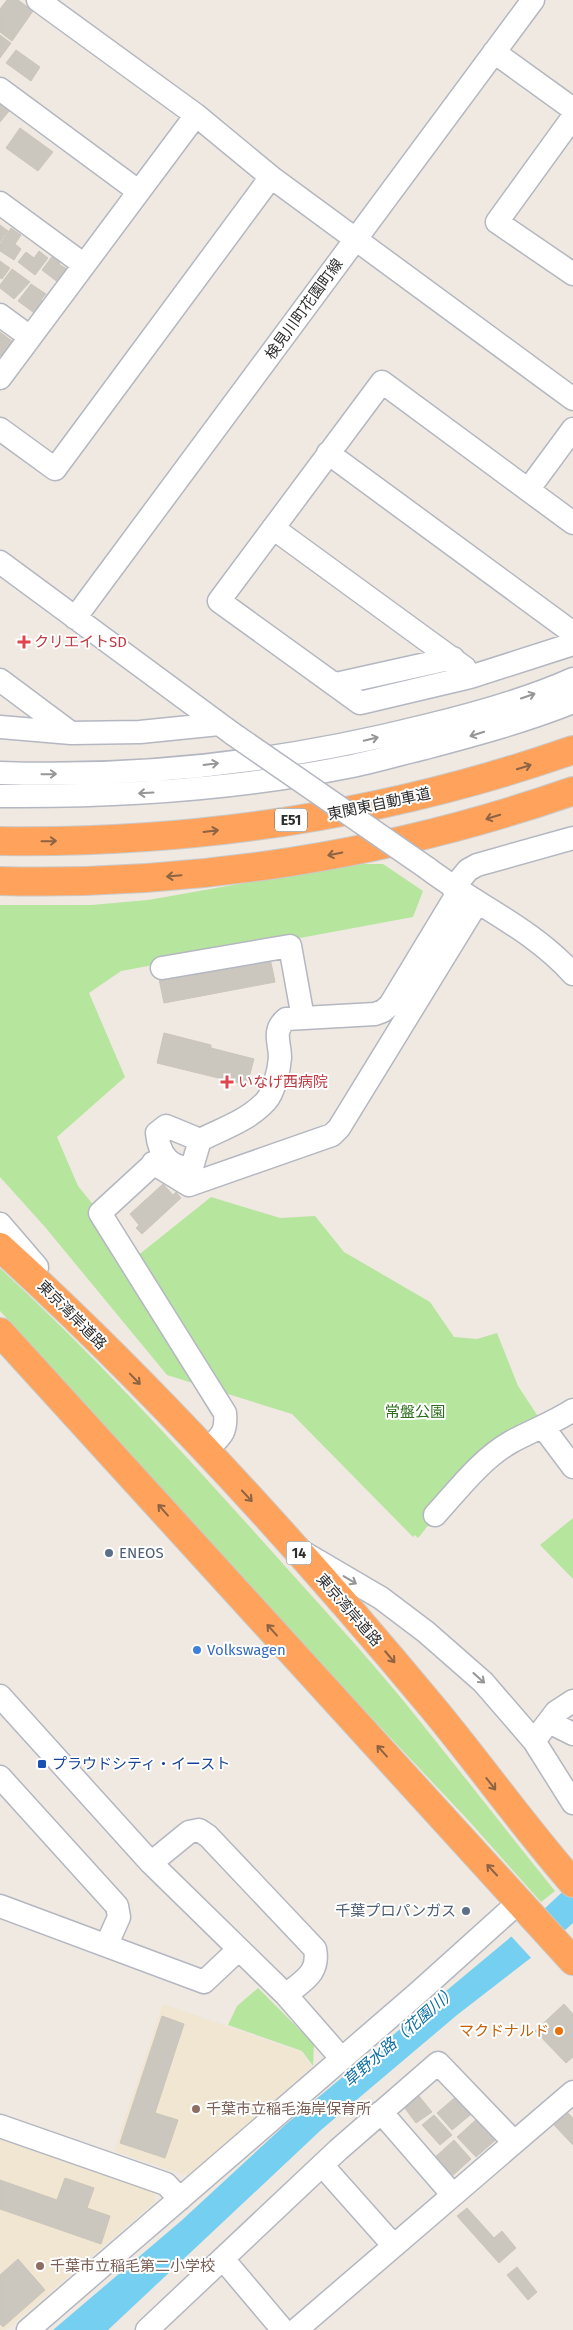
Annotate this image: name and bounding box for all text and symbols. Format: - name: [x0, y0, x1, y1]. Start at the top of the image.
- street label: 検見川町花園町線: [261, 255, 347, 363]
- place label: クリエイトSD: [34, 633, 127, 651]
- marker: クリエイトSD: [18, 636, 30, 648]
- one-way arrow: [519, 691, 535, 700]
- one-way arrow: [470, 730, 485, 739]
- one-way arrow: [363, 734, 379, 743]
- one-way arrow: [202, 759, 218, 769]
- one-way arrow: [515, 761, 531, 771]
- one-way arrow: [40, 769, 56, 779]
- street label: 東関東自動車道: [326, 784, 432, 824]
- one-way arrow: [138, 789, 154, 798]
- road number: E51: [275, 808, 307, 832]
- one-way arrow: [486, 813, 502, 823]
- one-way arrow: [202, 826, 218, 836]
- one-way arrow: [40, 836, 56, 846]
- one-way arrow: [328, 850, 344, 859]
- one-way arrow: [166, 871, 182, 881]
- place label: いなげ西病院: [238, 1073, 328, 1091]
- marker: いなげ西病院: [220, 1075, 234, 1089]
- street label: 東京湾岸道路: [34, 1277, 110, 1353]
- one-way arrow: [129, 1372, 141, 1385]
- park label: 常盤公園: [385, 1403, 445, 1421]
- one-way arrow: [241, 1490, 253, 1503]
- one-way arrow: [157, 1504, 169, 1517]
- road number: 14: [286, 1542, 312, 1565]
- place label: ENEOS: [119, 1544, 164, 1562]
- marker: ENEOS: [103, 1547, 115, 1559]
- street label: 東京湾岸道路: [313, 1570, 385, 1650]
- one-way arrow: [342, 1575, 356, 1585]
- one-way arrow: [267, 1624, 278, 1637]
- place label: Volkswagen: [207, 1641, 286, 1659]
- marker: Volkswagen: [191, 1644, 203, 1656]
- one-way arrow: [384, 1650, 395, 1663]
- one-way arrow: [472, 1672, 485, 1684]
- one-way arrow: [376, 1744, 388, 1757]
- place label: プラウドシティ・イースト: [52, 1755, 230, 1773]
- marker: プラウドシティ・イースト: [36, 1758, 48, 1770]
- one-way arrow: [486, 1777, 496, 1791]
- one-way arrow: [486, 1864, 498, 1877]
- place label: 千葉プロパンガス: [335, 1902, 456, 1920]
- marker: 千葉プロパンガス: [460, 1905, 472, 1917]
- water label: 草野水路（花園川）: [339, 1982, 461, 2090]
- place label: マクドナルド: [459, 2022, 549, 2040]
- marker: マクドナルド: [553, 2025, 565, 2037]
- place label: 千葉市立稲毛海岸保育所: [206, 2100, 371, 2118]
- marker: 千葉市立稲毛海岸保育所: [190, 2103, 202, 2115]
- place label: 千葉市立稲毛第二小学校: [50, 2257, 215, 2275]
- marker: 千葉市立稲毛第二小学校: [34, 2260, 46, 2272]

